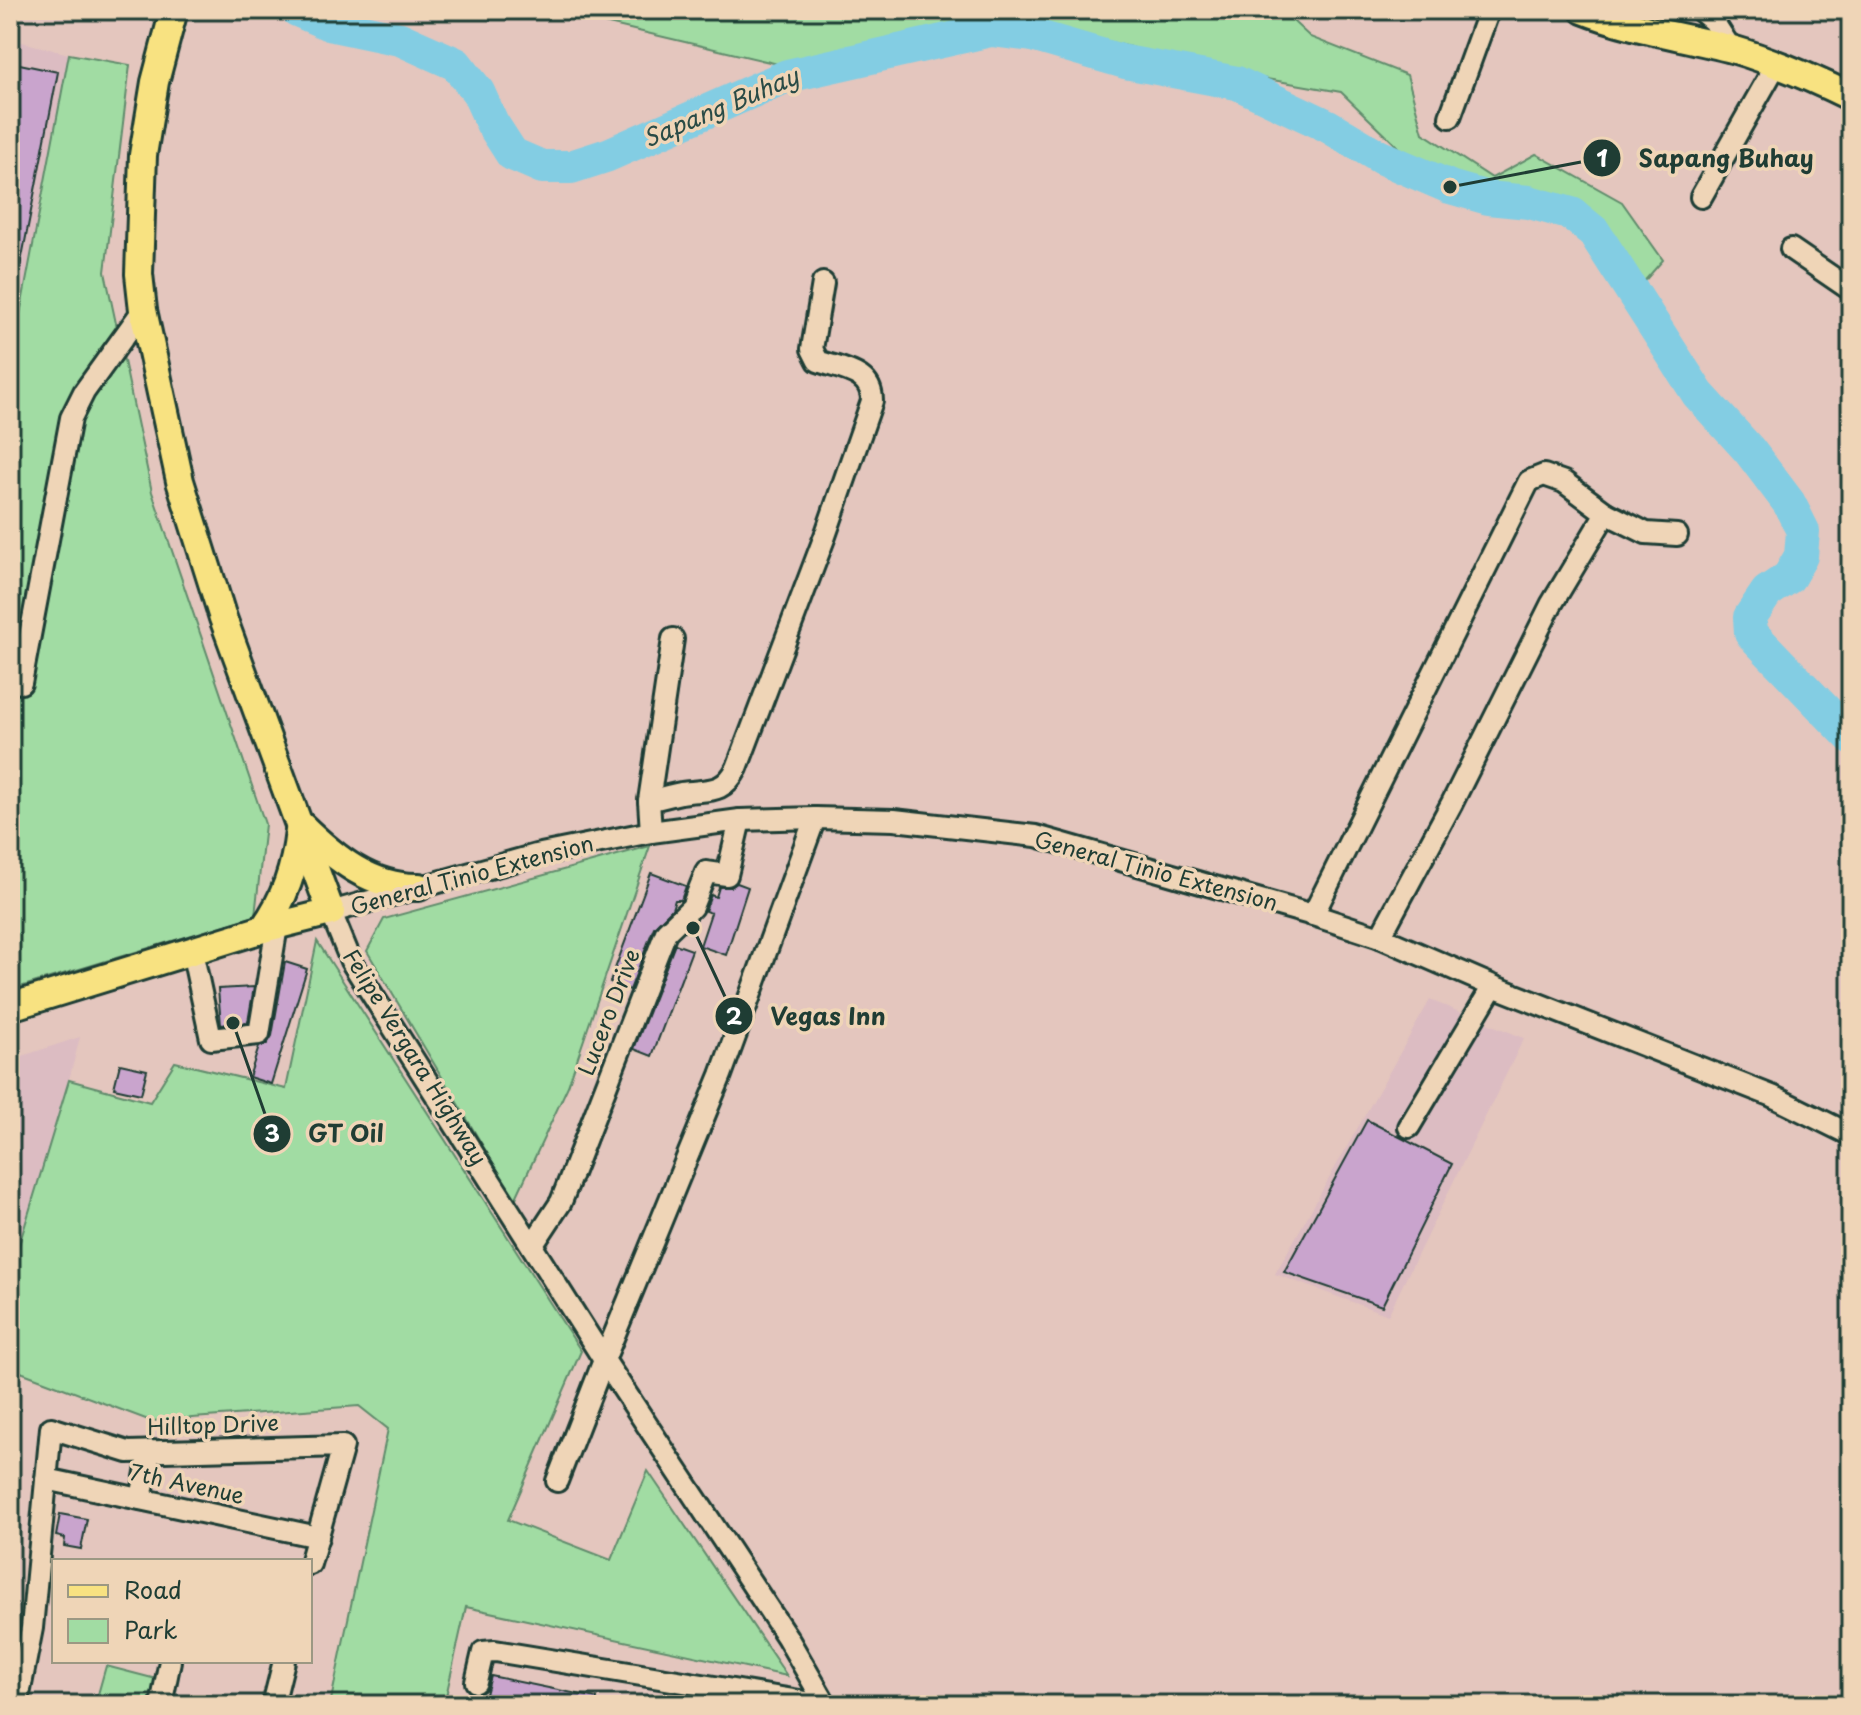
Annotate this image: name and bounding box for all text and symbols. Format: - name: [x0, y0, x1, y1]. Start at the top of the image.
- water label: Sapang Buhay: [637, 57, 805, 155]
- callout: Sapang Buhay: [1582, 134, 1829, 182]
- text: 1: [1596, 139, 1608, 175]
- text: Sapang Buhay: [1638, 139, 1814, 175]
- street label: General Tinio Extension: [1031, 821, 1282, 918]
- street label: General Tinio Extension: [346, 825, 597, 922]
- street label: Felipe Vergara Highway: [336, 942, 496, 1171]
- street label: Lucero Drive: [568, 943, 647, 1080]
- callout: Vegas Inn: [714, 992, 901, 1040]
- text: 2: [726, 997, 743, 1033]
- text: Vegas Inn: [770, 997, 886, 1033]
- callout: GT Oil: [252, 1110, 401, 1158]
- text: 3: [264, 1114, 280, 1150]
- text: GT Oil: [308, 1114, 384, 1150]
- street label: Hilltop Drive: [147, 1405, 279, 1442]
- street label: 7th Avenue: [127, 1454, 247, 1511]
- legend: [52, 1559, 312, 1663]
- text: Road: [124, 1571, 182, 1607]
- text: Park: [124, 1611, 178, 1647]

